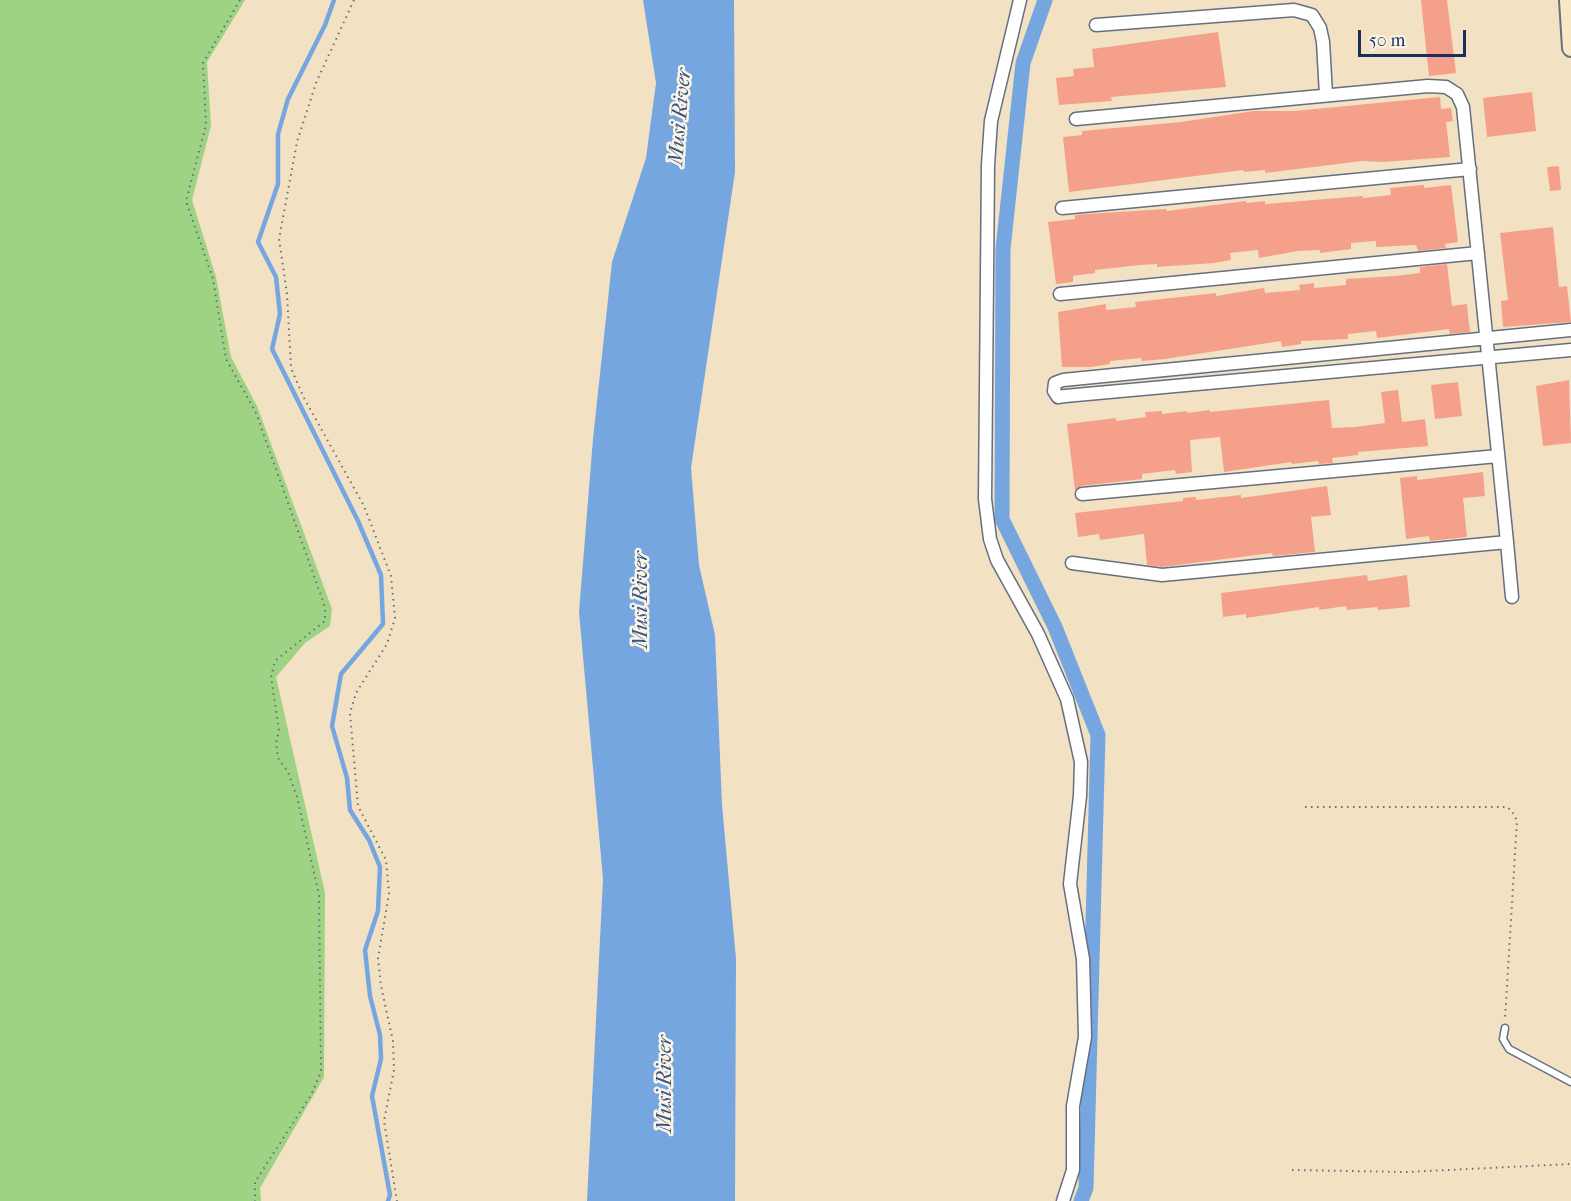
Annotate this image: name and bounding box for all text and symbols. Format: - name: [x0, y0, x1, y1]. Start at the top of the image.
- scale bar: [1361, 18, 1469, 56]
- text: 50 m: [1369, 30, 1405, 51]
- water label: Musi River: [664, 68, 698, 166]
- water label: Musi River: [629, 551, 655, 649]
- water label: Musi River: [653, 1035, 679, 1133]

